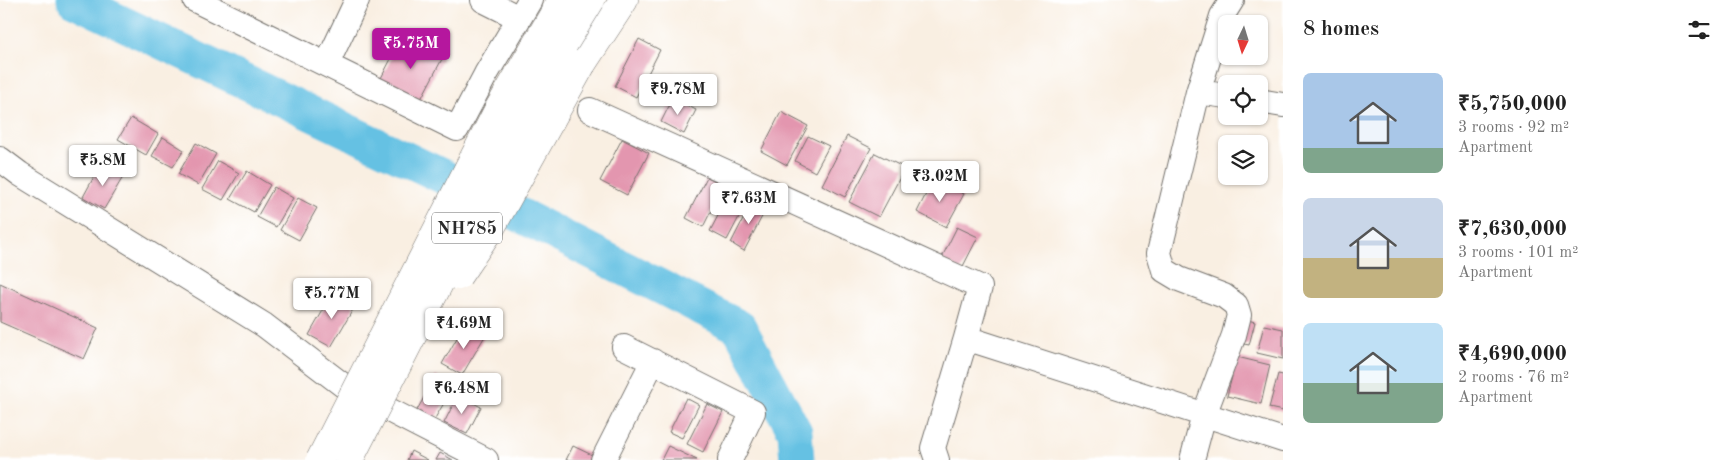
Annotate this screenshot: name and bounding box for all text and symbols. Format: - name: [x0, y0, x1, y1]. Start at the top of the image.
- north arrow: [1218, 15, 1268, 65]
- map controls: [1218, 15, 1268, 185]
- icon: filters: [1685, 16, 1713, 44]
- text: 8 homes: [1303, 19, 1379, 40]
- pin: ₹5.75M: [370, 28, 452, 70]
- text: ₹5.75M: [383, 36, 439, 52]
- pin: ₹9.78M: [637, 74, 719, 116]
- button: locate: [1218, 75, 1268, 125]
- text: ₹9.78M: [650, 82, 706, 98]
- icon: home: [1343, 93, 1403, 153]
- text: ₹5,750,000: [1458, 94, 1567, 115]
- text: 3 rooms · 92 m²: [1458, 120, 1569, 136]
- button: layers: [1218, 135, 1268, 185]
- text: Apartment: [1458, 140, 1533, 156]
- pin: ₹5.8M: [68, 144, 138, 187]
- text: ₹5.8M: [80, 153, 126, 169]
- pin: ₹3.02M: [899, 160, 981, 203]
- text: ₹3.02M: [912, 169, 968, 185]
- pin: ₹7.63M: [708, 182, 790, 225]
- text: ₹7.63M: [721, 191, 777, 207]
- road number: NH785: [432, 212, 502, 244]
- icon: home: [1343, 218, 1403, 278]
- text: ₹7,630,000: [1458, 219, 1567, 240]
- text: 3 rooms · 101 m²: [1458, 245, 1578, 261]
- text: Apartment: [1458, 265, 1533, 281]
- pin: ₹5.77M: [291, 278, 373, 320]
- text: ₹5.77M: [304, 286, 360, 302]
- pin: ₹4.69M: [423, 308, 505, 350]
- text: ₹4.69M: [436, 316, 492, 332]
- icon: home: [1343, 343, 1403, 403]
- text: ₹4,690,000: [1458, 344, 1567, 365]
- text: 2 rooms · 76 m²: [1458, 370, 1569, 386]
- pin: ₹6.48M: [421, 372, 503, 415]
- text: ₹6.48M: [434, 381, 490, 397]
- text: Apartment: [1458, 390, 1533, 406]

